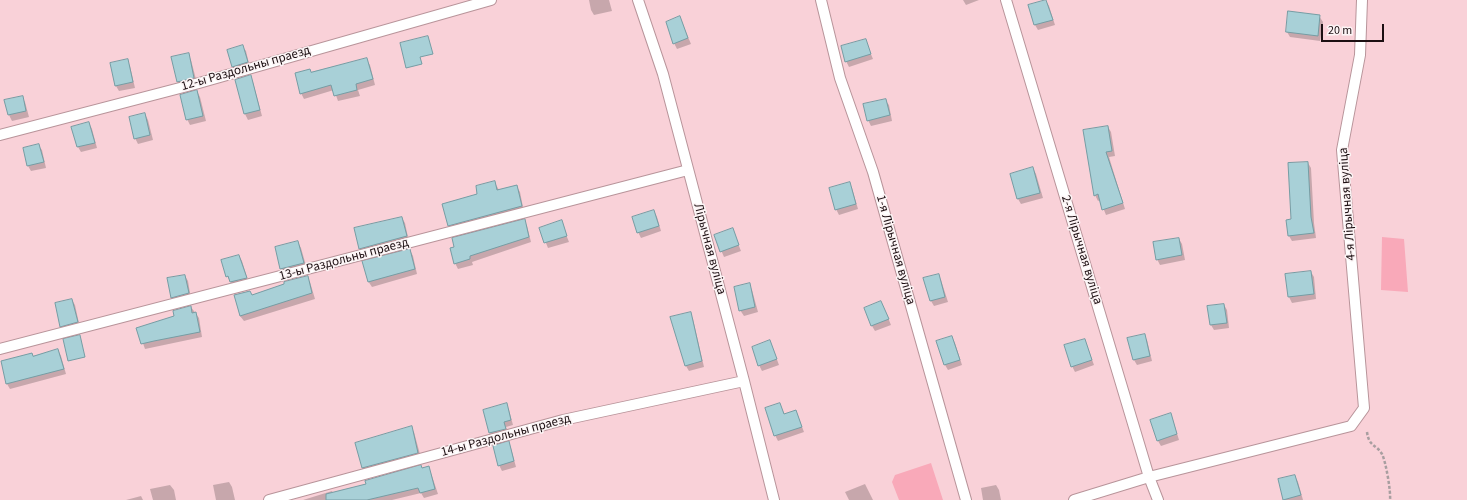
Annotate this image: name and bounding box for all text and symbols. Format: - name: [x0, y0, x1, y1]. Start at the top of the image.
- scale bar: [1323, 16, 1386, 42]
- text: 20 m: [1328, 22, 1352, 39]
- street label: 12-ы Раздольны праезд: [180, 43, 312, 95]
- street label: 4-я Лірычная вуліца: [1336, 147, 1360, 261]
- street label: 1-я Лірычная вуліца: [872, 193, 918, 307]
- street label: 2-я Лірычная вуліца: [1057, 194, 1105, 306]
- street label: Лірычная вуліца: [689, 202, 729, 296]
- street label: 13-ы Раздольны праезд: [277, 235, 411, 285]
- street label: 14-ы Раздольны праезд: [439, 411, 573, 461]

